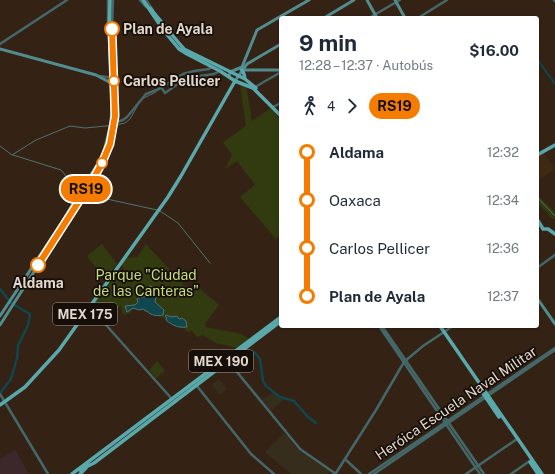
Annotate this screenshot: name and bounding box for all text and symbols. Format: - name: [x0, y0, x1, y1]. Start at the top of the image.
- marker: Plan de Ayala: [104, 21, 120, 37]
- place label: Plan de Ayala: [123, 21, 213, 37]
- text: 9 min: [299, 30, 357, 56]
- text: $16.00: [469, 42, 519, 59]
- text: 12:28 – 12:37 · Autobús: [299, 58, 433, 73]
- place label: Carlos Pellicer: [123, 73, 221, 89]
- marker: Carlos Pellicer: [108, 75, 120, 87]
- icon: walk: [299, 95, 321, 117]
- icon: forward: [341, 95, 363, 117]
- text: RS19: [377, 98, 412, 114]
- text: 4: [327, 99, 335, 114]
- text: Aldama: [329, 144, 384, 161]
- text: 12:32: [487, 145, 519, 160]
- unlabelled marker: [96, 157, 108, 169]
- line badge: RS19: [58, 176, 114, 202]
- text: RS19: [69, 181, 103, 197]
- text: Oaxaca: [329, 192, 381, 209]
- text: 12:34: [487, 193, 519, 208]
- text: Carlos Pellicer: [329, 240, 430, 257]
- text: 12:36: [487, 241, 519, 256]
- marker: Aldama: [30, 257, 46, 273]
- park label: Parque "Ciudad de las Canteras": [93, 267, 199, 299]
- place label: Aldama: [12, 275, 64, 291]
- text: Plan de Ayala: [329, 288, 425, 305]
- text: 12:37: [487, 289, 519, 304]
- road number: MEX 175: [53, 303, 117, 325]
- street label: Heróica Escuela Naval Militar: [372, 343, 540, 463]
- road number: MEX 190: [189, 350, 253, 372]

